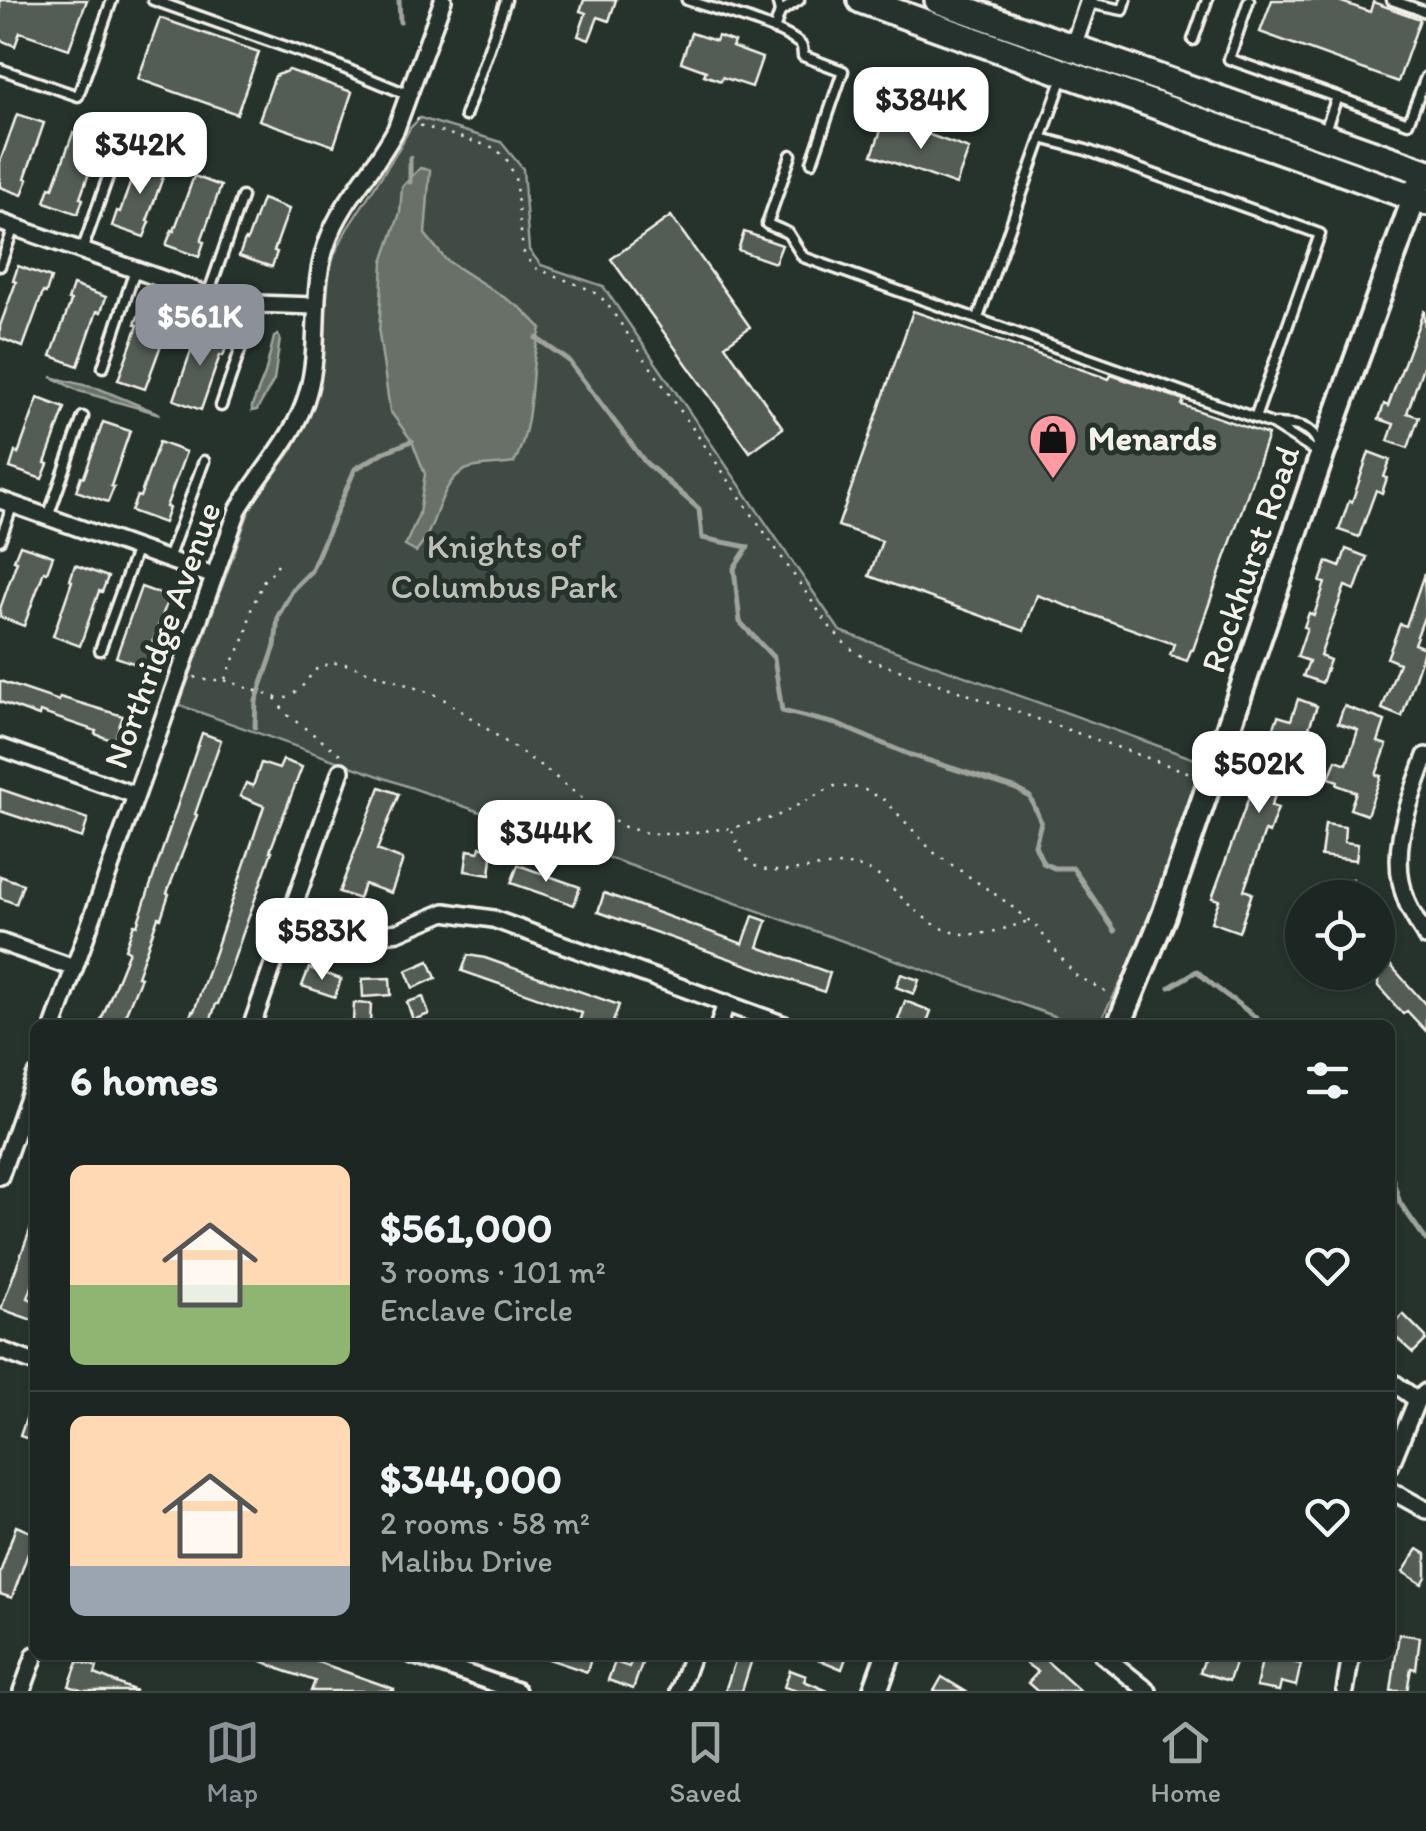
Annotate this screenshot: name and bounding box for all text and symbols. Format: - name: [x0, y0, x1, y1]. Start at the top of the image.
- pin: $384K: [851, 67, 991, 152]
- text: $384K: [876, 80, 966, 118]
- pin: $342K: [70, 112, 210, 197]
- text: $342K: [95, 125, 185, 163]
- pin: $561K: [130, 284, 270, 369]
- text: $561K: [157, 297, 243, 335]
- shop icon: Menards: [1027, 412, 1079, 480]
- place label: Menards: [1088, 417, 1217, 459]
- street label: Rockhurst Road: [1191, 440, 1309, 678]
- street label: Northridge Avenue: [94, 496, 230, 774]
- park label: Knights of Columbus Park: [390, 525, 618, 607]
- pin: $502K: [1189, 731, 1329, 816]
- text: $502K: [1214, 744, 1304, 782]
- pin: $344K: [476, 800, 616, 885]
- text: $344K: [500, 813, 592, 851]
- map controls: [1285, 880, 1395, 990]
- button: locate: [1285, 880, 1395, 990]
- pin: $583K: [252, 898, 392, 983]
- text: $583K: [278, 911, 366, 949]
- icon: filters: [1300, 1053, 1355, 1108]
- text: 6 homes: [70, 1055, 218, 1106]
- text: $561,000: [380, 1202, 553, 1253]
- icon: home: [150, 1205, 270, 1325]
- icon: heart: [1300, 1238, 1355, 1293]
- text: 3 rooms · 101 m²: [380, 1253, 606, 1291]
- text: Enclave Circle: [380, 1291, 573, 1329]
- text: $344,000: [380, 1453, 562, 1504]
- icon: home: [150, 1456, 270, 1576]
- icon: heart: [1300, 1489, 1355, 1544]
- text: 2 rooms · 58 m²: [380, 1504, 590, 1542]
- text: Malibu Drive: [380, 1542, 553, 1580]
- tab: Map: [205, 1715, 260, 1809]
- tab: Saved: [669, 1715, 741, 1809]
- tab: Home: [1151, 1715, 1221, 1809]

